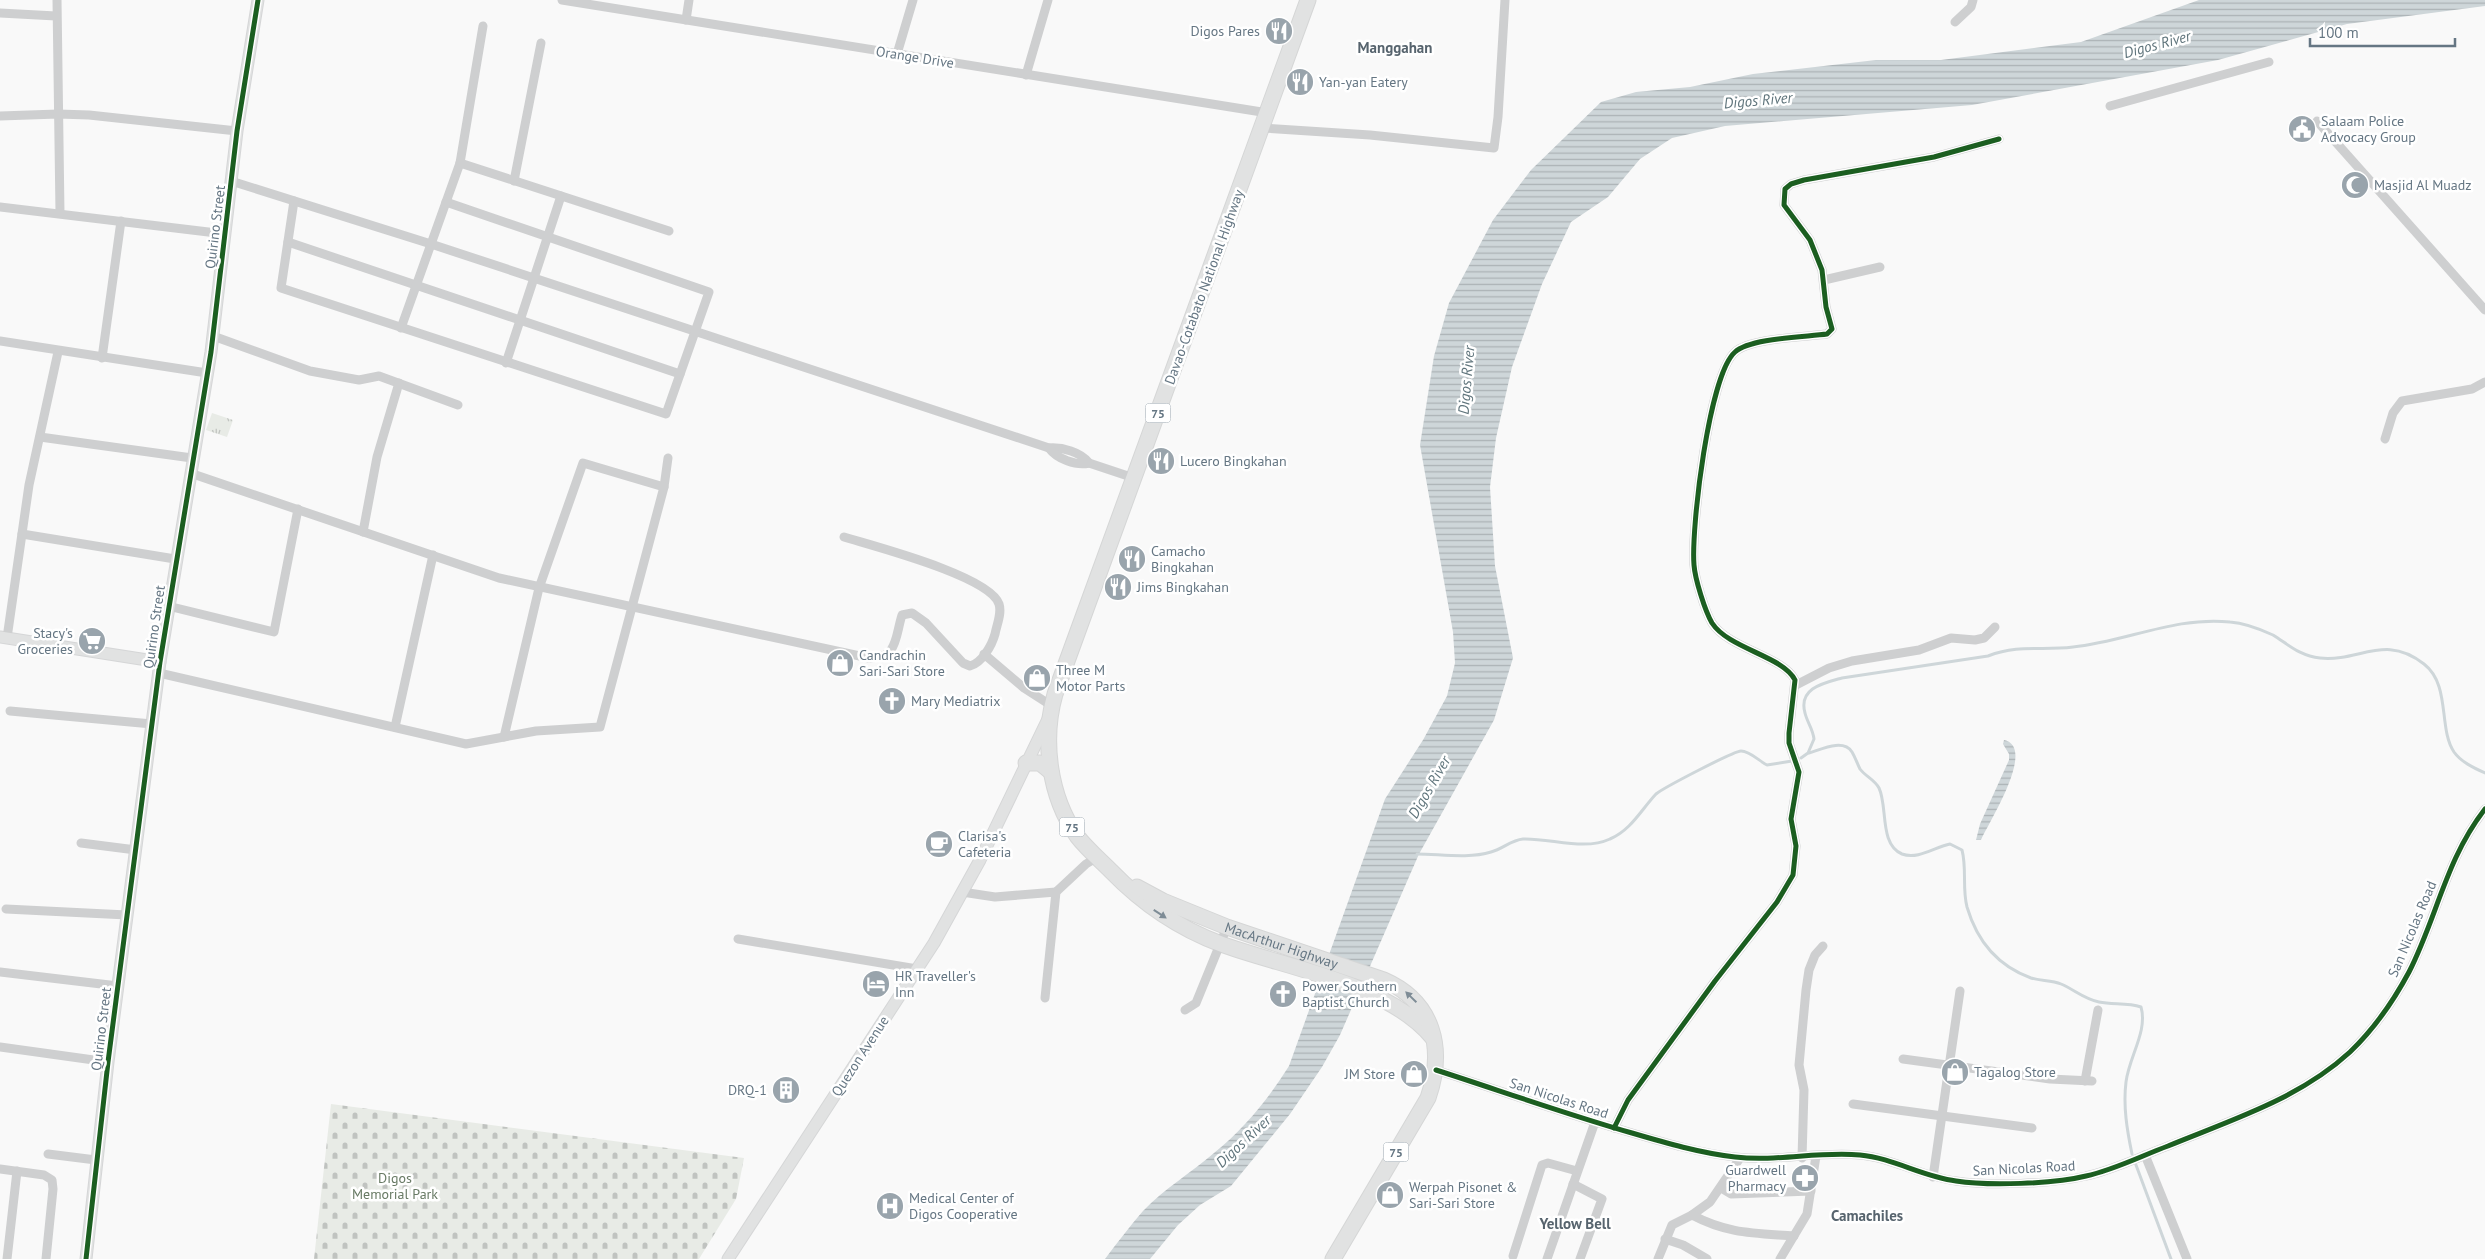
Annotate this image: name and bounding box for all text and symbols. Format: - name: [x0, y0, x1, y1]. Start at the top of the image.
- scale bar: [2310, 15, 2455, 47]
- restaurant icon: Digos Pares: [1264, 16, 1294, 46]
- place label: Digos Pares: [1190, 22, 1260, 40]
- text: 100 m: [2318, 23, 2359, 42]
- water label: Digos River: [2121, 26, 2194, 62]
- district label: Manggahan: [1358, 38, 1432, 57]
- street label: Orange Drive: [875, 42, 955, 72]
- restaurant icon: Yan-yan Eatery: [1285, 67, 1315, 97]
- place label: Yan-yan Eatery: [1319, 73, 1408, 91]
- water label: Digos River: [1723, 87, 1794, 112]
- place label: Salaam Police Advocacy Group: [2321, 112, 2416, 146]
- public building icon: Salaam Police Advocacy Group: [2287, 114, 2317, 144]
- mosque icon: Masjid Al Muadz: [2340, 170, 2370, 200]
- place label: Masjid Al Muadz: [2374, 176, 2472, 194]
- street label: Quirino Street: [201, 184, 229, 270]
- street label: Davao-Cotabato National Highway: [1160, 187, 1248, 387]
- water label: Digos River: [1454, 344, 1479, 415]
- road number: 75: [1146, 403, 1170, 422]
- restaurant icon: Lucero Bingkahan: [1146, 446, 1176, 476]
- place label: Lucero Bingkahan: [1180, 452, 1287, 470]
- place label: Camacho Bingkahan: [1151, 542, 1214, 576]
- restaurant icon: Camacho Bingkahan: [1117, 544, 1147, 574]
- restaurant icon: Jims Bingkahan: [1103, 572, 1133, 602]
- place label: Jims Bingkahan: [1136, 578, 1229, 596]
- street label: Quirino Street: [139, 584, 169, 670]
- place label: Stacy's Groceries: [18, 624, 73, 658]
- supermarket icon: Stacy's Groceries: [77, 626, 107, 656]
- place label: Candrachin Sari-Sari Store: [859, 646, 945, 680]
- shop icon: Candrachin Sari-Sari Store: [825, 648, 855, 678]
- place label: Three M Motor Parts: [1056, 661, 1125, 695]
- shop icon: Three M Motor Parts: [1022, 663, 1052, 693]
- church icon: Mary Mediatrix: [877, 686, 907, 716]
- place label: Mary Mediatrix: [911, 692, 1000, 710]
- water label: Digos River: [1404, 752, 1455, 821]
- road number: 75: [1060, 818, 1084, 836]
- place label: Clarisa's Cafeteria: [958, 827, 1011, 861]
- cafe icon: Clarisa's Cafeteria: [924, 829, 954, 859]
- street label: San Nicolas Road: [2384, 878, 2440, 980]
- one-way arrow: [1153, 909, 1166, 918]
- street label: MacArthur Highway: [1222, 918, 1341, 973]
- place label: HR Traveller's Inn: [895, 967, 976, 1001]
- hotel icon: HR Traveller's Inn: [861, 969, 891, 999]
- place label: Power Southern Baptist Church: [1302, 977, 1397, 1011]
- church icon: Power Southern Baptist Church: [1268, 979, 1298, 1009]
- street label: Quirino Street: [87, 986, 115, 1072]
- one-way arrow: [1406, 991, 1418, 1003]
- street label: Quezon Avenue: [827, 1012, 893, 1100]
- shop icon: Tagalog Store: [1940, 1057, 1970, 1087]
- shop icon: JM Store: [1399, 1059, 1429, 1089]
- place label: Tagalog Store: [1974, 1063, 2056, 1081]
- place label: JM Store: [1344, 1065, 1395, 1083]
- street label: San Nicolas Road: [1507, 1074, 1611, 1122]
- building icon: DRQ-1: [771, 1075, 801, 1105]
- place label: DRQ-1: [728, 1081, 767, 1099]
- water label: Digos River: [1211, 1110, 1275, 1171]
- road number: 75: [1384, 1142, 1408, 1162]
- street label: San Nicolas Road: [1972, 1156, 2076, 1180]
- place label: Guardwell Pharmacy: [1725, 1161, 1786, 1195]
- pharmacy icon: Guardwell Pharmacy: [1790, 1163, 1820, 1193]
- park label: Digos Memorial Park: [352, 1169, 438, 1203]
- place label: Werpah Pisonet & Sari-Sari Store: [1409, 1178, 1517, 1212]
- shop icon: Werpah Pisonet & Sari-Sari Store: [1375, 1180, 1405, 1210]
- place label: Medical Center of Digos Cooperative: [909, 1189, 1018, 1223]
- hospital icon: Medical Center of Digos Cooperative: [875, 1191, 905, 1221]
- district label: Camachiles: [1831, 1206, 1903, 1225]
- district label: Yellow Bell: [1538, 1214, 1611, 1233]

